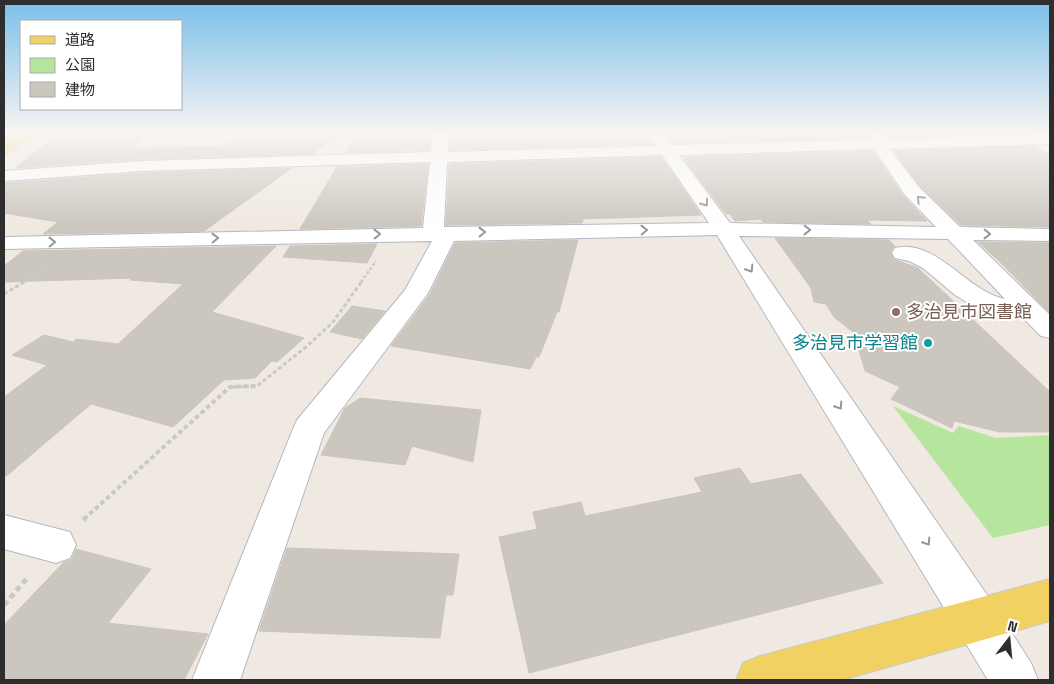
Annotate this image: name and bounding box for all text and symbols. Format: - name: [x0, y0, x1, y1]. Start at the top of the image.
- legend: [20, 20, 182, 110]
- text: 道路: [65, 30, 95, 49]
- text: 公園: [65, 55, 95, 74]
- text: 建物: [65, 80, 95, 99]
- one-way arrow: [916, 196, 925, 205]
- one-way arrow: [699, 197, 708, 207]
- one-way arrow: [640, 225, 648, 235]
- one-way arrow: [803, 225, 811, 236]
- one-way arrow: [478, 227, 486, 237]
- one-way arrow: [374, 229, 382, 239]
- one-way arrow: [983, 229, 991, 239]
- one-way arrow: [212, 233, 219, 243]
- one-way arrow: [49, 237, 57, 247]
- one-way arrow: [744, 264, 753, 273]
- place label: 多治見市図書館: [906, 300, 1032, 323]
- marker: 多治見市図書館: [890, 306, 902, 318]
- place label: 多治見市学習館: [792, 331, 918, 354]
- marker: 多治見市学習館: [922, 337, 934, 349]
- one-way arrow: [832, 400, 842, 409]
- one-way arrow: [921, 536, 930, 546]
- north arrow: [984, 614, 1034, 664]
- text: N: [1006, 617, 1020, 636]

